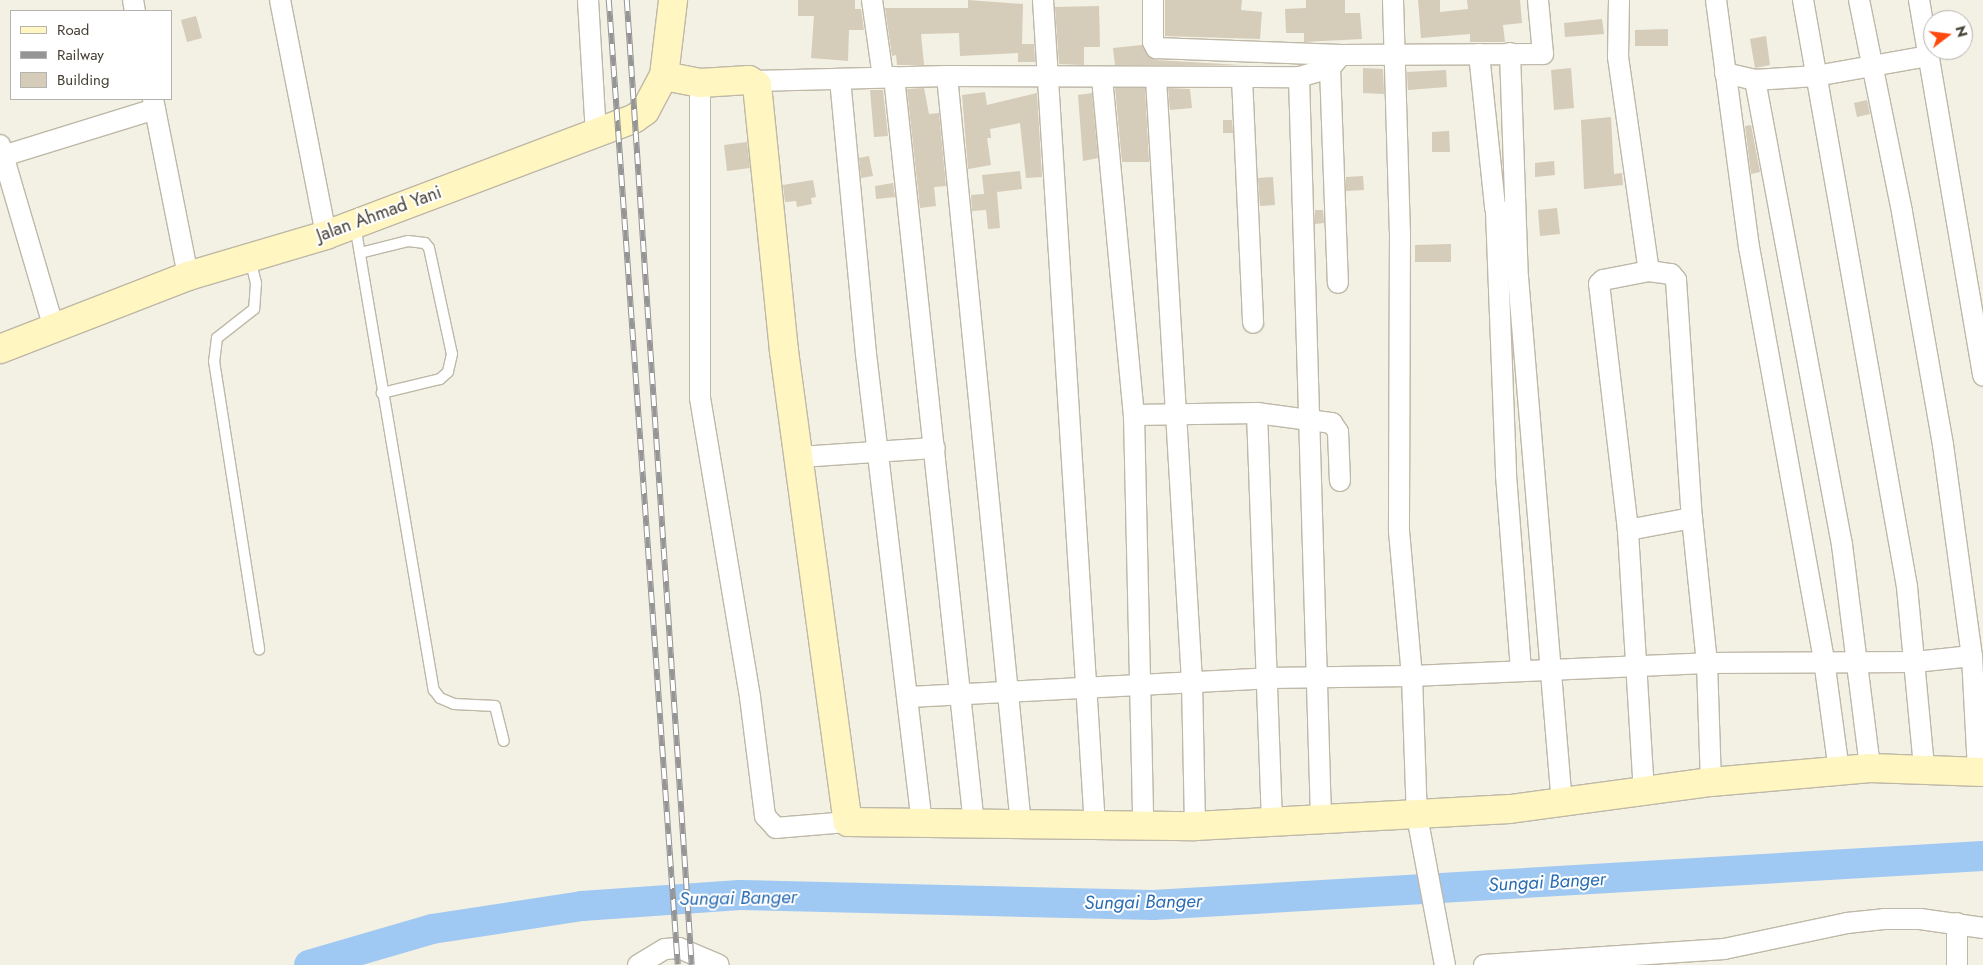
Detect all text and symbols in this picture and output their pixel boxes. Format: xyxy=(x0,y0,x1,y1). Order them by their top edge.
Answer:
legend xyxy=(10,10,172,100)
north arrow xyxy=(1923,10,1973,60)
text: Road xyxy=(57,19,89,41)
text: N xyxy=(1950,23,1973,39)
text: Railway xyxy=(57,44,104,66)
text: Building xyxy=(57,69,109,91)
street label: Jalan Ahmad Yani xyxy=(314,181,444,247)
water label: Sungai Banger xyxy=(1488,868,1606,896)
water label: Sungai Banger xyxy=(679,886,797,910)
water label: Sungai Banger xyxy=(1084,890,1202,914)

